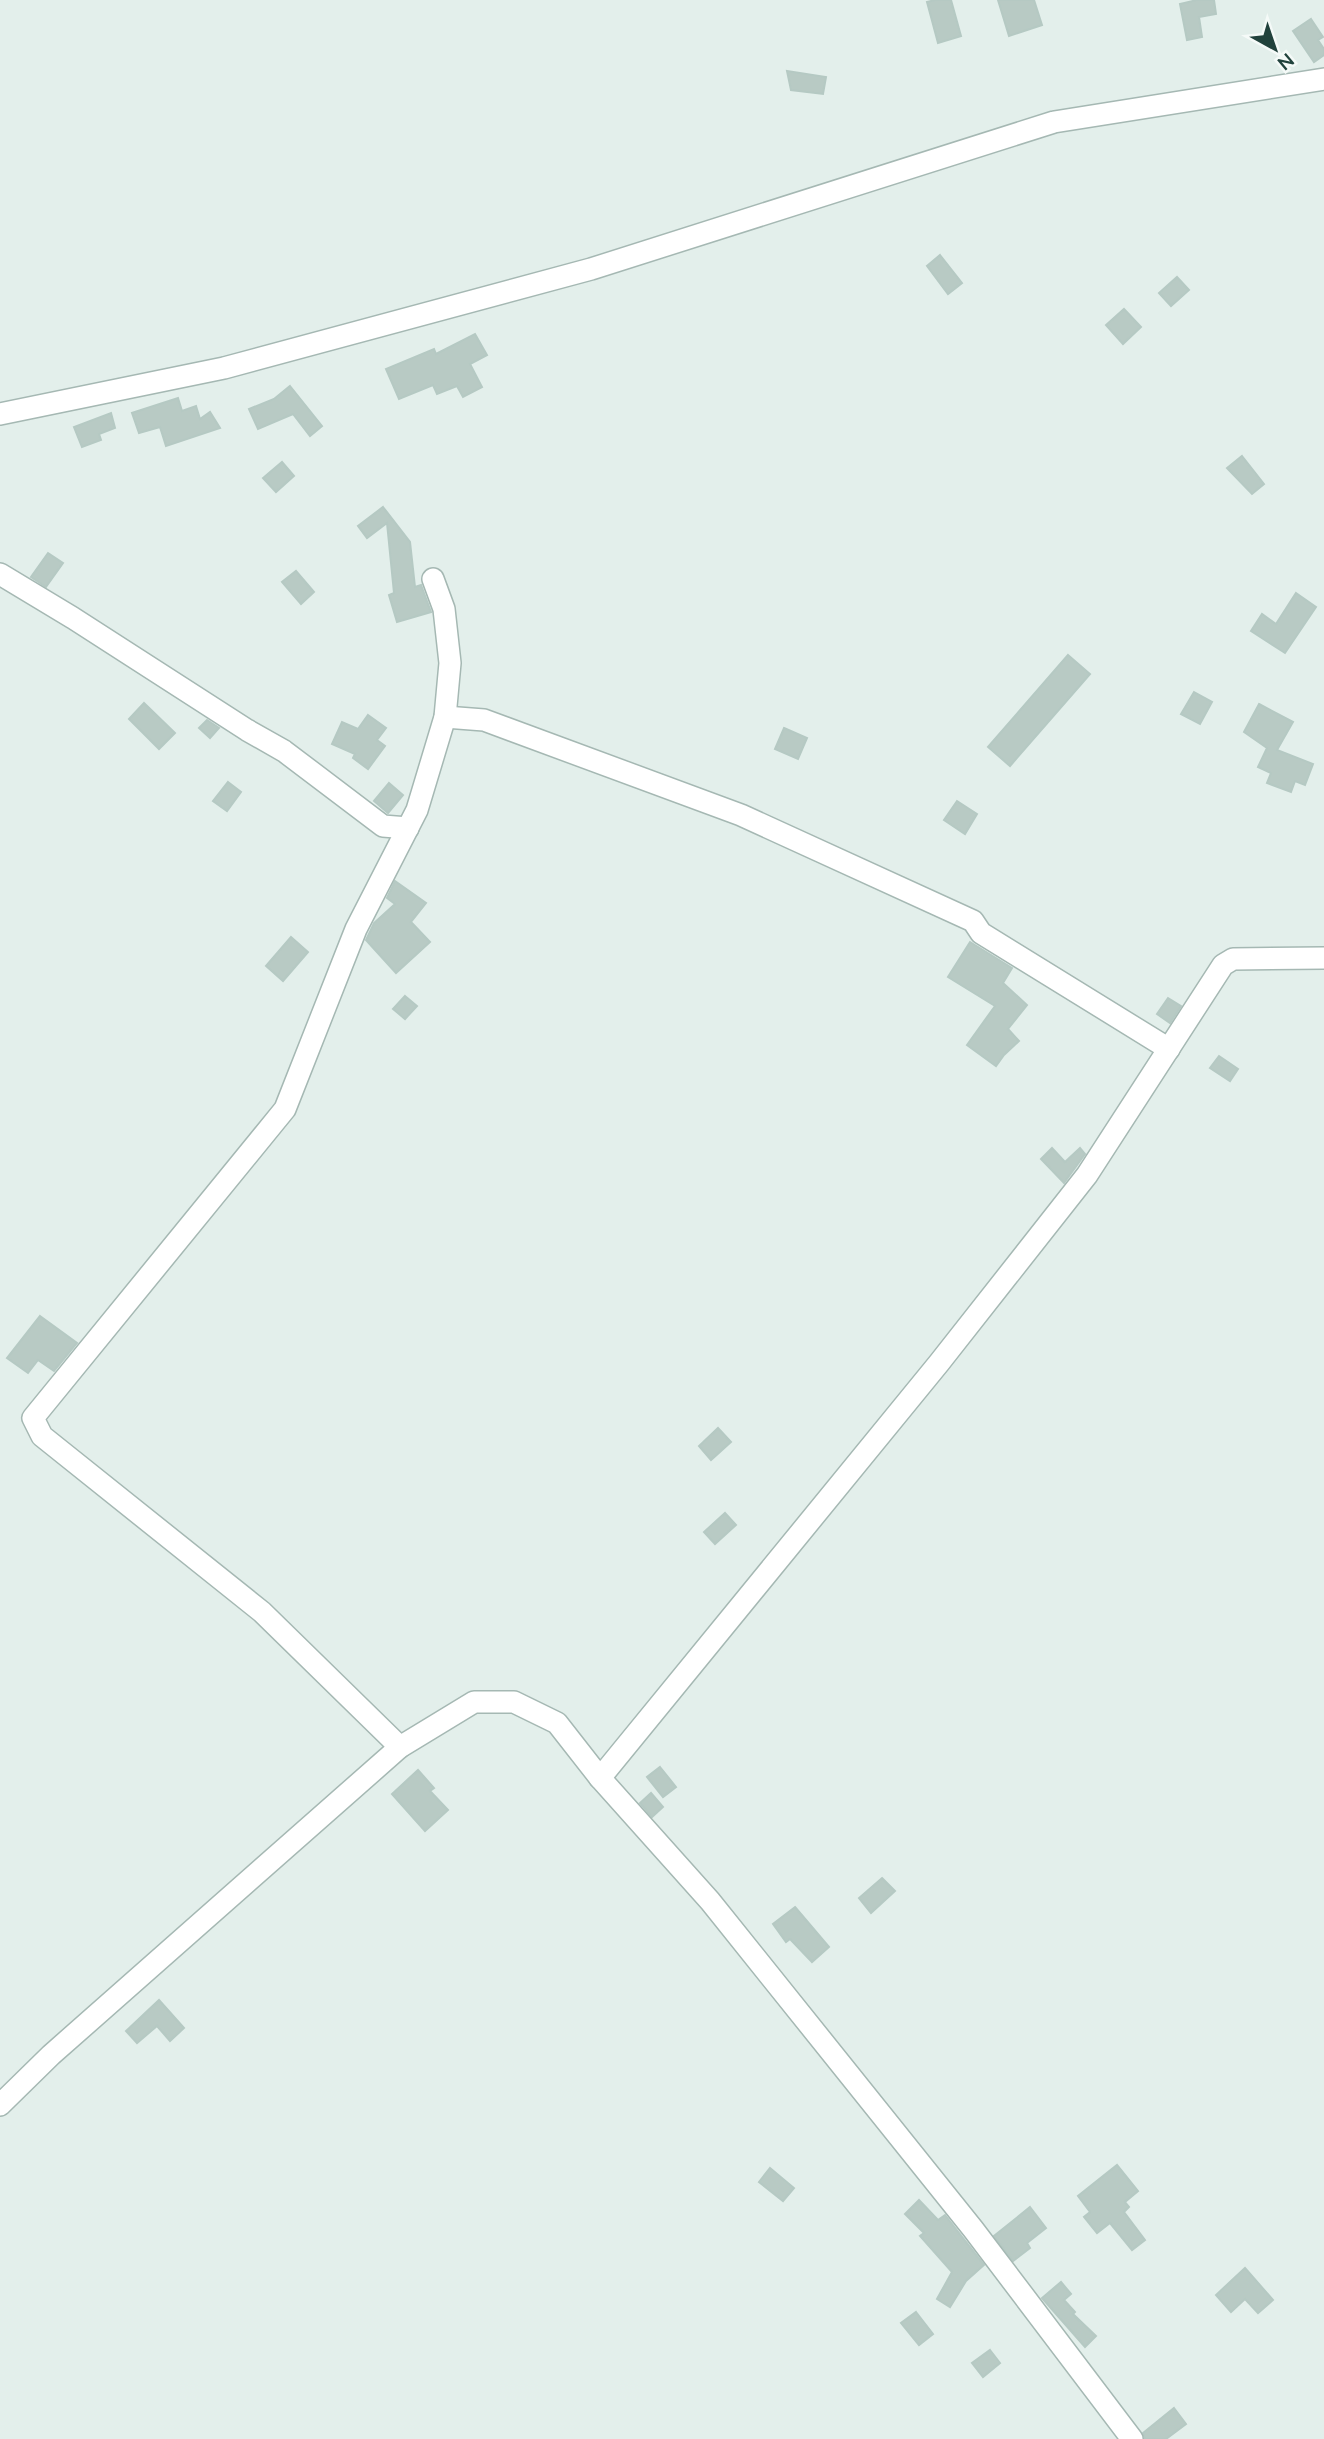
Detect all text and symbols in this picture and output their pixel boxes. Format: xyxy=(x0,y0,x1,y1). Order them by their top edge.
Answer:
north arrow xyxy=(1240,14,1310,84)
text: N xyxy=(1273,48,1299,76)

